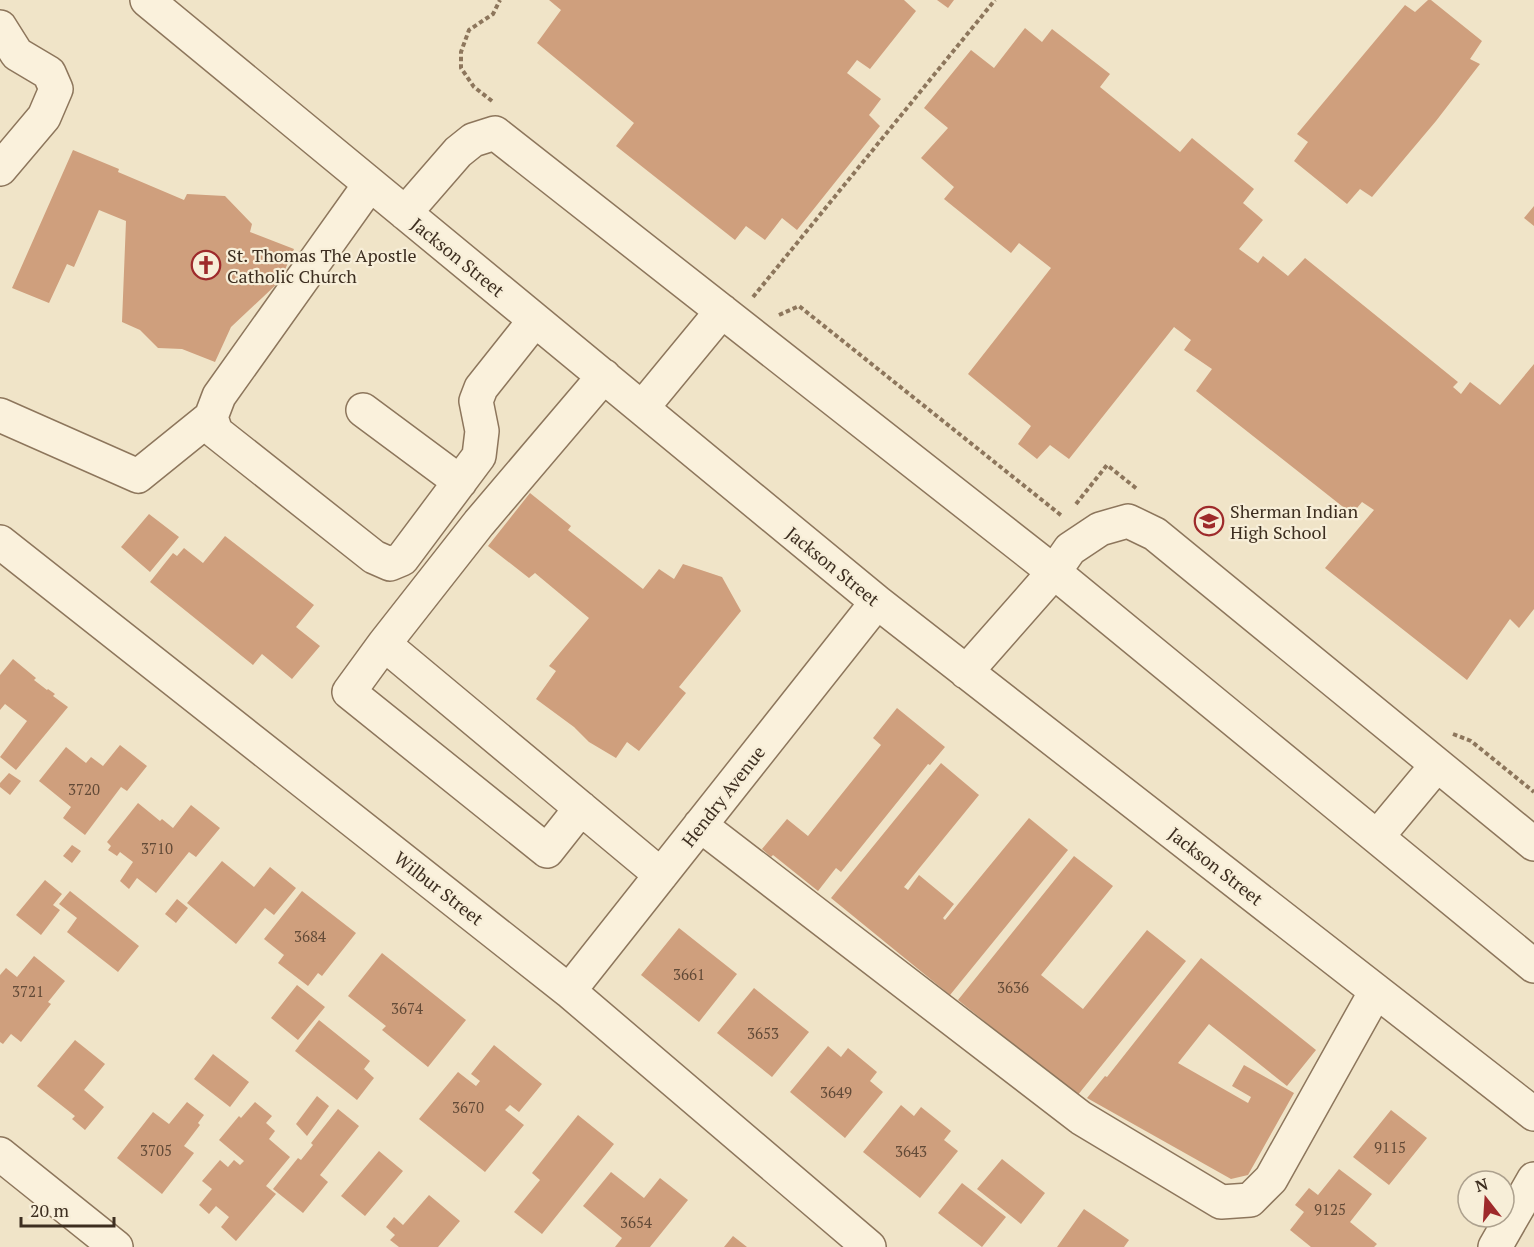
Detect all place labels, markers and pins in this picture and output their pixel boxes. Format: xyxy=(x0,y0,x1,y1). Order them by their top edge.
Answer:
place label: St. Thomas The Apostle Catholic Church xyxy=(227,243,417,288)
church icon: St. Thomas The Apostle Catholic Church xyxy=(190,249,222,281)
place label: Sherman Indian High School xyxy=(1230,499,1358,544)
school or university icon: Sherman Indian High School xyxy=(1193,505,1225,537)

